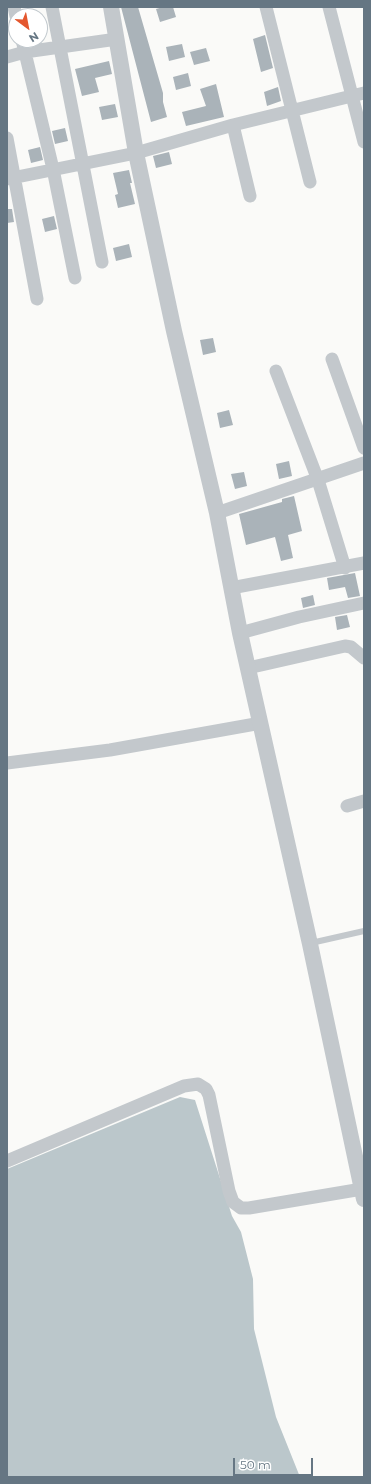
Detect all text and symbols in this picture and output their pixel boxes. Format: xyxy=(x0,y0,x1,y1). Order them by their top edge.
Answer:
north arrow xyxy=(8,8,48,48)
text: N xyxy=(26,29,41,46)
scale bar xyxy=(235,1450,315,1476)
text: 50 m xyxy=(240,1457,271,1472)

